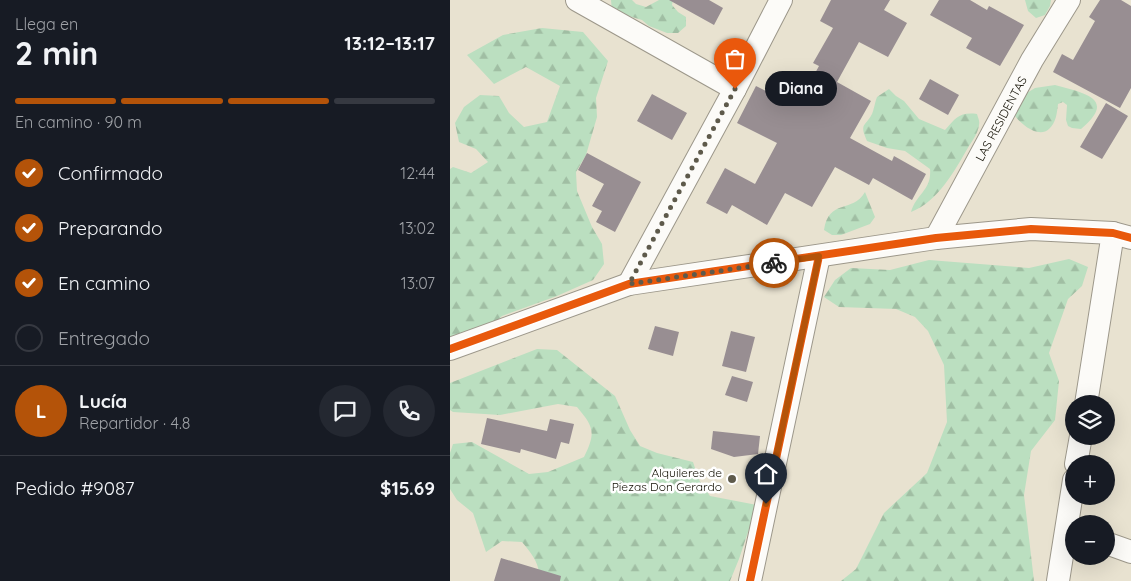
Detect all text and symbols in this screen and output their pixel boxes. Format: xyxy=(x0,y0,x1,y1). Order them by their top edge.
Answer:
text: Llega en xyxy=(15,14,78,34)
text: 13:12–13:17 xyxy=(344,31,435,55)
text: 2 min xyxy=(15,33,98,73)
pin xyxy=(714,38,756,89)
icon: bag xyxy=(721,45,749,73)
callout: Diana xyxy=(765,72,838,106)
street label: LAS RESIDENTAS xyxy=(972,73,1030,163)
text: Diana xyxy=(779,78,823,98)
text: En camino · 90 m xyxy=(15,112,142,132)
icon: check xyxy=(15,159,43,187)
text: Confirmado xyxy=(58,161,163,185)
text: 12:44 xyxy=(400,163,435,183)
icon: check xyxy=(15,214,43,242)
text: Preparando xyxy=(58,216,163,240)
text: 13:02 xyxy=(399,218,435,238)
courier xyxy=(749,238,799,288)
icon: bike xyxy=(760,249,788,277)
icon: check xyxy=(15,269,43,297)
text: En camino xyxy=(58,271,150,295)
text: 13:07 xyxy=(401,273,435,293)
text: Entregado xyxy=(58,326,150,350)
button: chat xyxy=(319,385,371,437)
button: phone xyxy=(383,385,435,437)
text: Lucía xyxy=(79,389,127,413)
map controls xyxy=(1065,395,1115,565)
button: layers xyxy=(1065,395,1115,445)
text: L xyxy=(36,399,46,423)
text: Repartidor · 4.8 xyxy=(79,413,190,433)
pin xyxy=(745,453,787,504)
button: + xyxy=(1065,455,1115,505)
icon: home xyxy=(752,460,780,488)
place label: Alquileres de Piezas Don Gerardo xyxy=(612,465,722,494)
marker: Alquileres de Piezas Don Gerardo xyxy=(726,473,738,485)
text: Pedido #9087 xyxy=(15,476,134,500)
text: $15.69 xyxy=(380,476,435,500)
button: − xyxy=(1065,515,1115,565)

